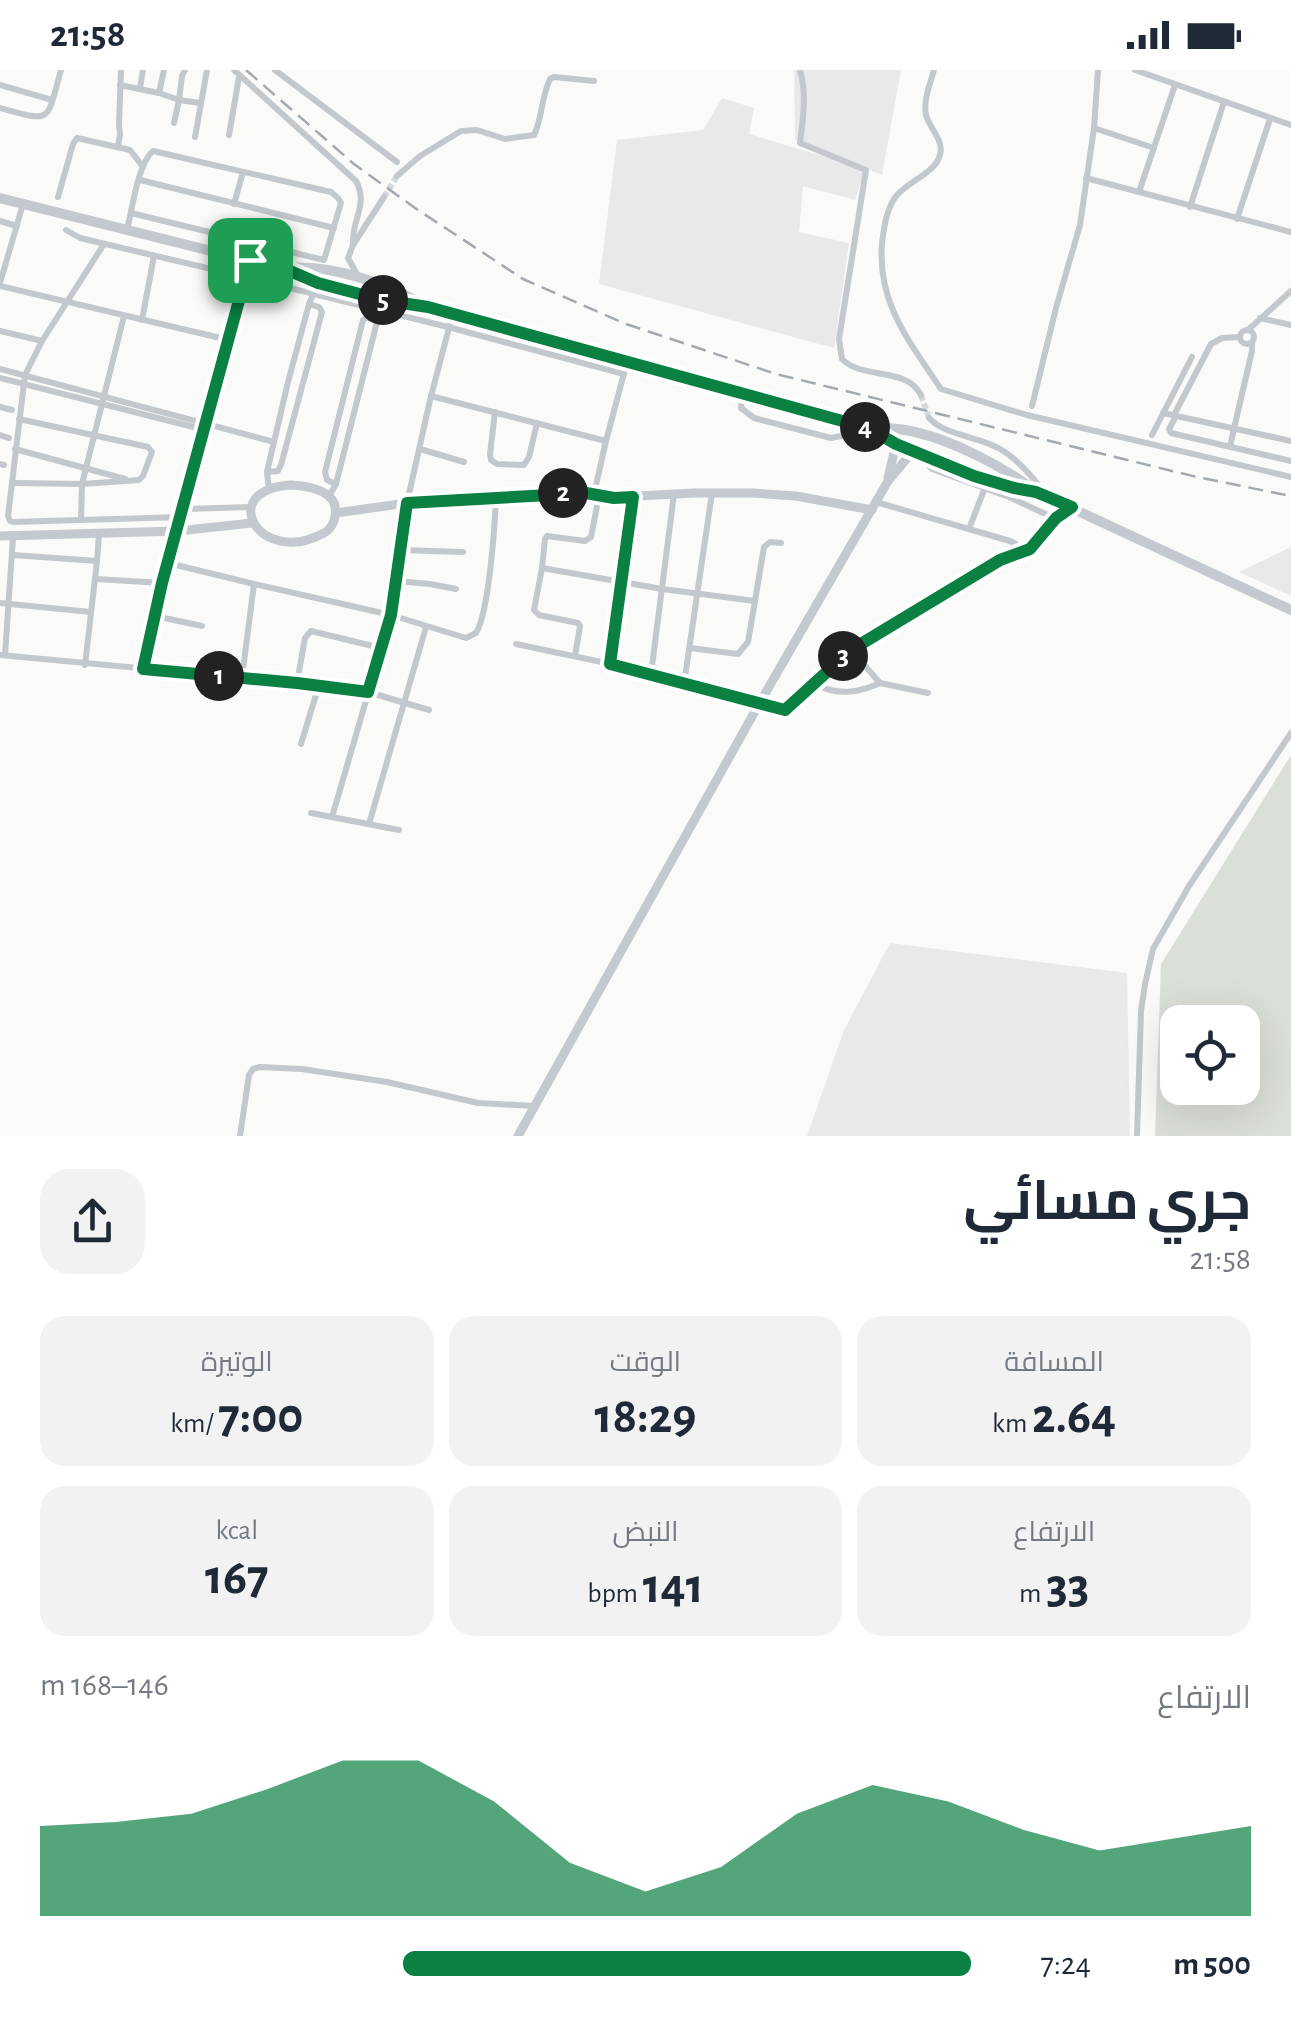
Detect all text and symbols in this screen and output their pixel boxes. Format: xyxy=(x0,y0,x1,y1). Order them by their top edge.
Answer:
text: 21:58 xyxy=(50,16,125,54)
pin xyxy=(208,218,293,303)
icon: arrive xyxy=(223,233,278,288)
pin: 5 xyxy=(358,275,408,325)
text: 5 xyxy=(377,286,389,314)
pin: 4 xyxy=(840,402,890,452)
text: 4 xyxy=(858,413,872,441)
pin: 2 xyxy=(538,468,588,518)
text: 2 xyxy=(556,479,570,507)
pin: 3 xyxy=(818,631,868,681)
text: 3 xyxy=(837,642,849,670)
pin: 1 xyxy=(194,651,244,701)
text: 1 xyxy=(214,662,224,690)
map controls xyxy=(1160,1005,1260,1105)
button: locate xyxy=(1160,1005,1260,1105)
button: share xyxy=(40,1169,145,1274)
text: جري مسائي xyxy=(963,1175,1251,1230)
text: 21:58 xyxy=(1190,1243,1251,1275)
text: الوتيرة xyxy=(201,1349,273,1377)
text: الوقت xyxy=(610,1349,681,1377)
text: المسافة xyxy=(1004,1349,1104,1377)
text: 7:00 xyxy=(218,1392,303,1442)
text: 18:29 xyxy=(595,1392,696,1442)
text: 2.64 xyxy=(1032,1392,1116,1442)
text: /km xyxy=(170,1410,218,1438)
text: km xyxy=(992,1410,1032,1438)
text: kcal xyxy=(216,1517,258,1545)
text: النبض xyxy=(613,1519,678,1547)
text: الارتفاع xyxy=(1013,1519,1095,1547)
text: 167 xyxy=(205,1553,269,1603)
text: 141 xyxy=(643,1562,704,1612)
text: 33 xyxy=(1046,1562,1089,1612)
text: bpm xyxy=(587,1580,643,1608)
text: m xyxy=(1019,1580,1046,1608)
text: 146–168 m xyxy=(40,1669,169,1701)
text: الارتفاع xyxy=(1157,1682,1251,1714)
text: 7:24 xyxy=(1040,1948,1091,1980)
text: 500 m xyxy=(1173,1948,1251,1980)

